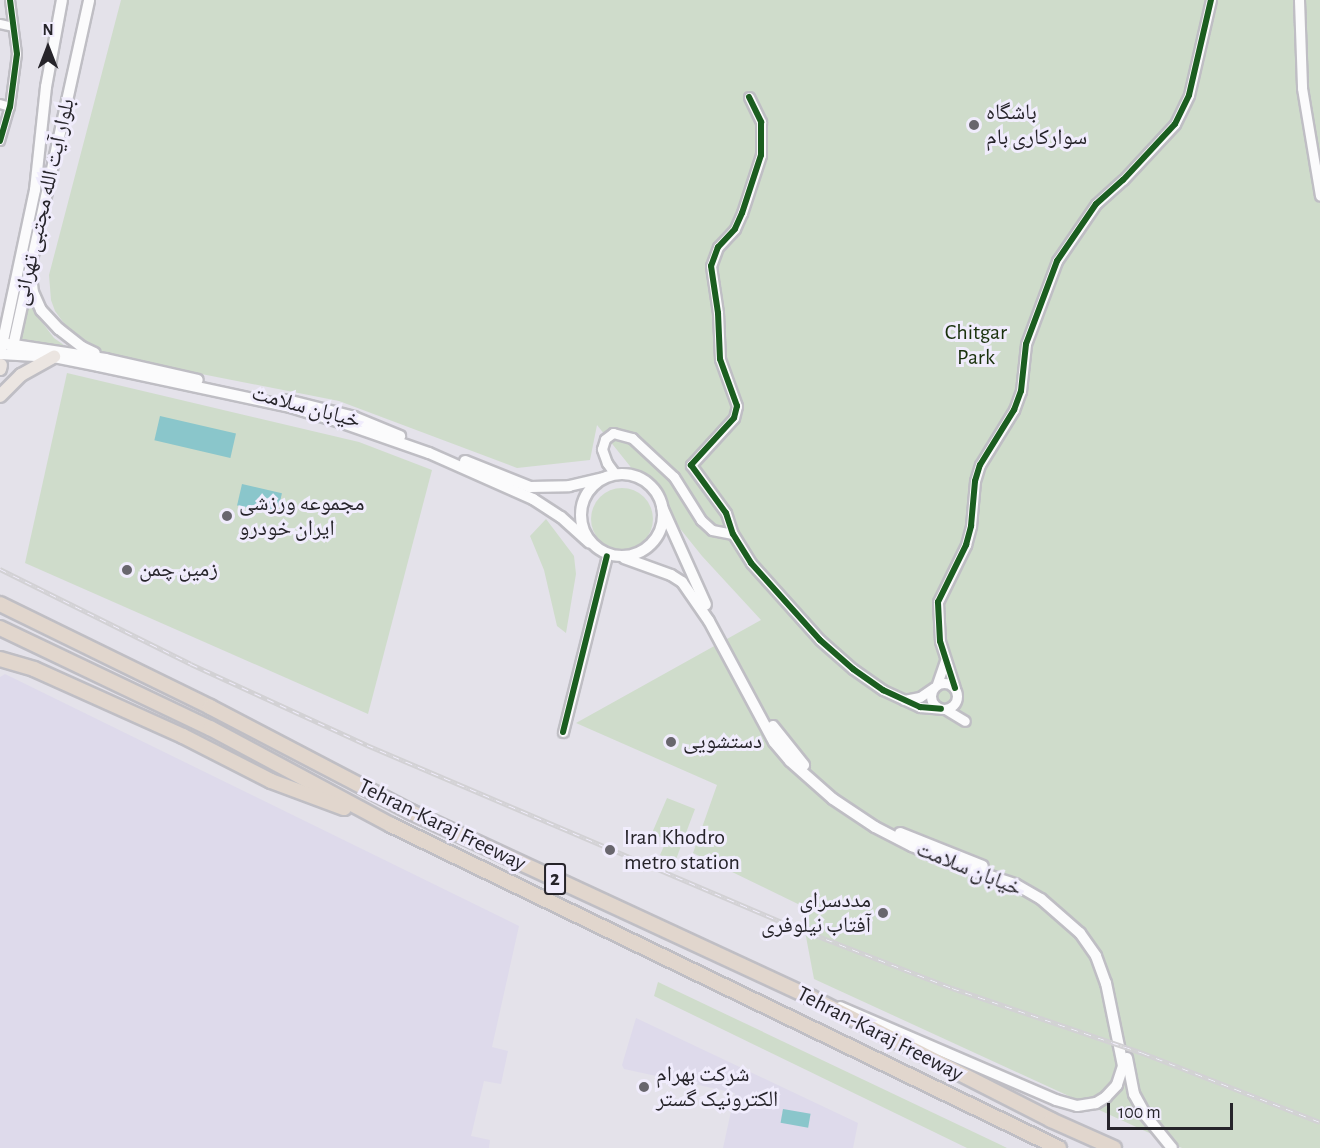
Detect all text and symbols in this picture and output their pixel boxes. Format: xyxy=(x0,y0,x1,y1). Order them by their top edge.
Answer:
north arrow xyxy=(18,18,78,78)
text: N xyxy=(42,22,54,38)
street label: بلوار آیت الله مجتبی تهرانی xyxy=(7,96,81,308)
place label: باشگاه سوارکاری بام xyxy=(986,99,1087,150)
marker: باشگاه سوارکاری بام xyxy=(967,118,981,132)
park label: Chitgar Park xyxy=(945,319,1007,370)
street label: خیابان سلامت xyxy=(249,380,363,434)
place label: مجموعه ورزشی ایران خودرو xyxy=(239,490,365,542)
marker: مجموعه ورزشی ایران خودرو xyxy=(220,509,234,523)
place label: زمین چمن xyxy=(139,557,218,583)
marker: زمین چمن xyxy=(120,563,134,577)
place label: دستشویی xyxy=(683,729,762,755)
marker: دستشویی xyxy=(664,735,678,749)
street label: Tehran-Karaj Freeway xyxy=(354,773,530,877)
place label: Iran Khodro metro station xyxy=(624,824,740,876)
street label: خیابان سلامت xyxy=(912,836,1026,902)
marker: Iran Khodro metro station xyxy=(601,841,619,859)
road number: 2 xyxy=(543,861,567,897)
place label: مددسرای آفتاب نیلوفری xyxy=(761,887,871,938)
marker: مددسرای آفتاب نیلوفری xyxy=(876,906,890,920)
street label: Tehran-Karaj Freeway xyxy=(792,981,968,1087)
place label: شرکت بهرام الکترونیک گستر xyxy=(656,1061,778,1112)
marker: شرکت بهرام الکترونیک گستر xyxy=(637,1080,651,1094)
scale bar xyxy=(1110,1091,1236,1129)
text: 100 m xyxy=(1118,1104,1161,1122)

